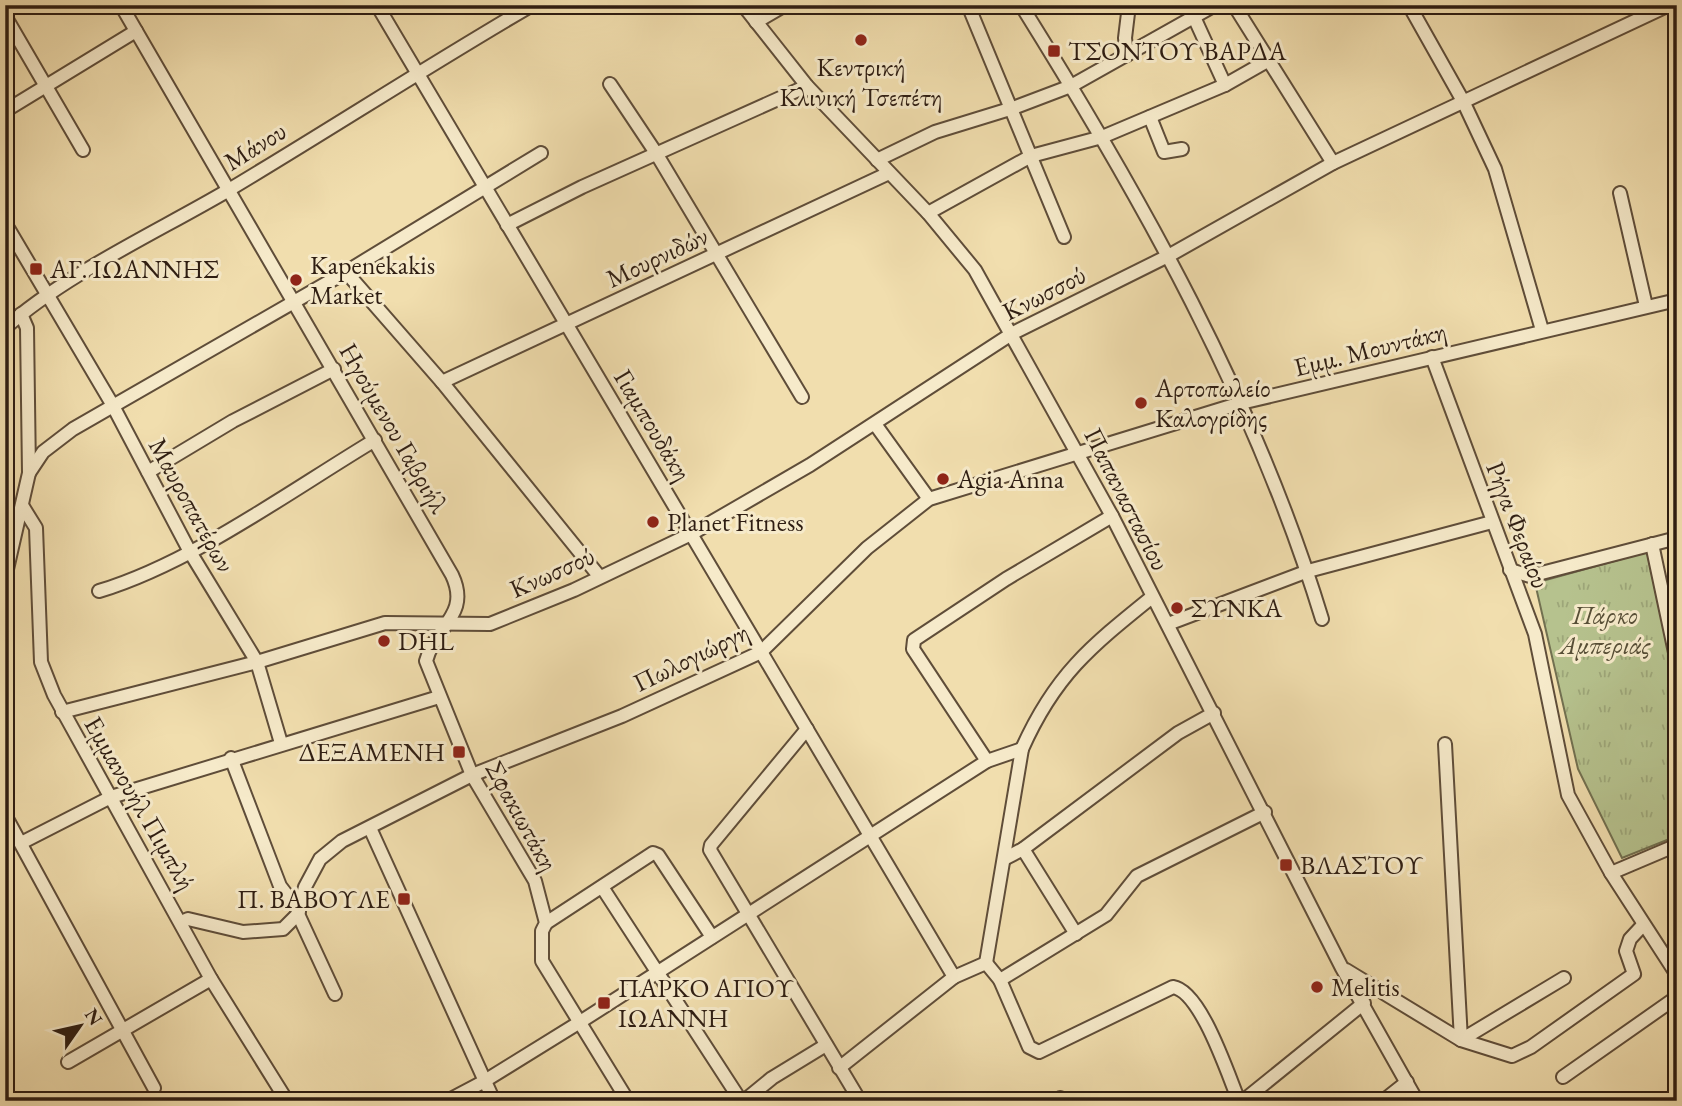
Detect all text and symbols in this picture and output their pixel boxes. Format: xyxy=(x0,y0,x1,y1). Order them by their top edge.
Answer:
marker: Κεντρική Κλινική Τσεπέτη xyxy=(853,32,869,48)
place label: ΤΣΟΝΤΟΥ ΒΑΡΔΑ xyxy=(1068,34,1287,68)
marker: ΤΣΟΝΤΟΥ ΒΑΡΔΑ xyxy=(1046,43,1062,59)
place label: Κεντρική Κλινική Τσεπέτη xyxy=(779,50,943,114)
street label: Μάνου xyxy=(217,114,293,178)
street label: Μουρνιδών xyxy=(600,219,714,295)
place label: Kapenekakis Market xyxy=(310,248,435,312)
place label: ΑΓ. ΙΩΑΝΝΗΣ xyxy=(49,252,219,286)
street label: Κνωσσού xyxy=(996,258,1092,328)
marker: ΑΓ. ΙΩΑΝΝΗΣ xyxy=(28,261,44,277)
marker: Kapenekakis Market xyxy=(288,272,304,288)
street label: Εμμ. Μουντάκη xyxy=(1290,314,1450,384)
street label: Ηγούμενου Γαβριήλ xyxy=(331,337,457,520)
street label: Γιαμπουδάκη xyxy=(606,363,700,487)
place label: Αρτοπωλείο Καλογρίδης xyxy=(1154,371,1271,435)
marker: Αρτοπωλείο Καλογρίδης xyxy=(1133,395,1149,411)
street label: Παπαναστασίου xyxy=(1076,422,1178,576)
street label: Μαυροπατέρων xyxy=(141,432,243,578)
street label: Ρήγα Φεραίου xyxy=(1478,457,1558,593)
place label: Agia Anna xyxy=(956,462,1065,496)
marker: Agia Anna xyxy=(935,471,951,487)
place label: Planet Fitness xyxy=(667,505,804,539)
marker: Planet Fitness xyxy=(645,514,661,530)
street label: Κνωσσού xyxy=(504,538,600,606)
place label: ΣΥΝΚΑ xyxy=(1191,591,1283,625)
park label: Πάρκο Αμπεριάς xyxy=(1557,598,1652,662)
marker: ΣΥΝΚΑ xyxy=(1169,600,1185,616)
street label: Πωλογιώργη xyxy=(627,614,755,700)
place label: DHL xyxy=(398,624,454,658)
marker: DHL xyxy=(376,633,392,649)
street label: Εµµανουήλ Πιµπλή xyxy=(76,710,204,896)
place label: ΔΕΞΑΜΕΝΗ xyxy=(298,735,445,769)
marker: ΔΕΞΑΜΕΝΗ xyxy=(451,744,467,760)
street label: Σφακιωτάκη xyxy=(478,755,566,877)
place label: ΒΛΑΣΤΟΥ xyxy=(1300,848,1423,882)
marker: ΒΛΑΣΤΟΥ xyxy=(1278,857,1294,873)
place label: Π. ΒΑΒΟΥΛΕ xyxy=(237,882,390,916)
marker: Π. ΒΑΒΟΥΛΕ xyxy=(396,891,412,907)
place label: Melitis xyxy=(1331,970,1400,1004)
place label: ΠΑΡΚΟ ΑΓΙΟΥ ΙΩΑΝΝΗ xyxy=(618,971,794,1035)
marker: Melitis xyxy=(1309,979,1325,995)
north arrow xyxy=(46,990,116,1060)
marker: ΠΑΡΚΟ ΑΓΙΟΥ ΙΩΑΝΝΗ xyxy=(596,995,612,1011)
text: N xyxy=(79,1003,109,1031)

